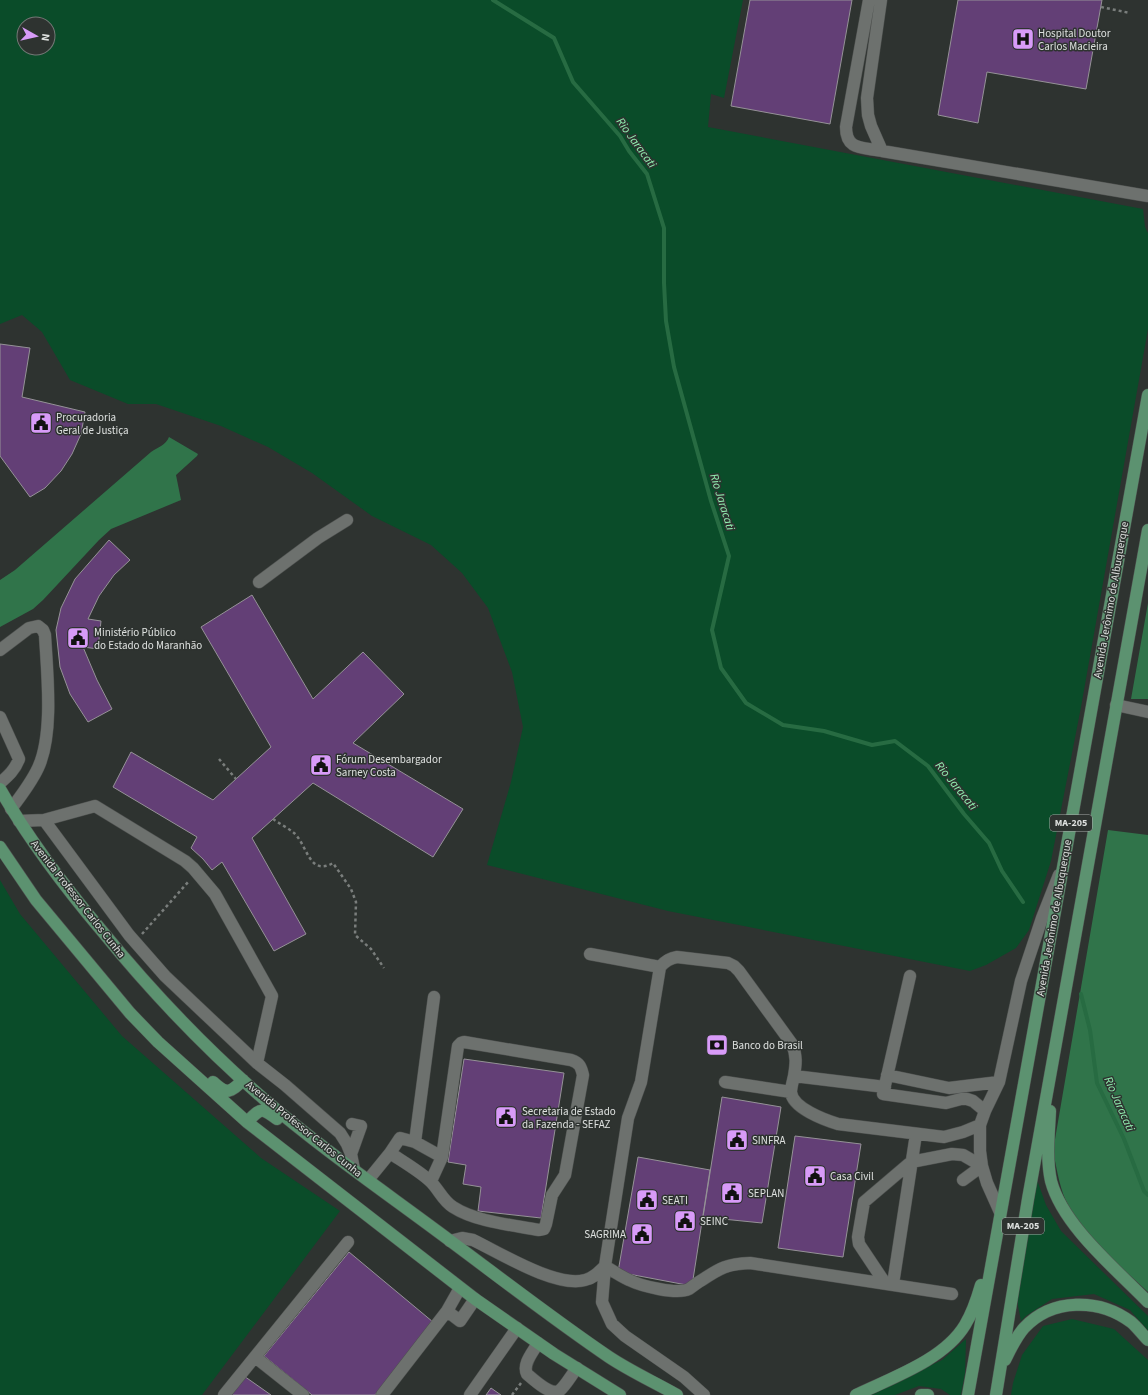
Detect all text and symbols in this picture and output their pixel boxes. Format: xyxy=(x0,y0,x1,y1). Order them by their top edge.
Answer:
north arrow xyxy=(16,16,56,56)
hospital icon: Hospital Doutor Carlos Macieira xyxy=(1010,26,1036,52)
place label: Hospital Doutor Carlos Macieira xyxy=(1038,26,1111,54)
text: N xyxy=(37,33,53,42)
water label: Rio Jaracati xyxy=(612,114,660,172)
public building icon: Procuradoria Geral de Justiça xyxy=(28,410,54,436)
place label: Procuradoria Geral de Justiça xyxy=(56,410,129,438)
water label: Rio Jaracati xyxy=(705,471,739,533)
street label: Avenida Jerônimo de Albuquerque xyxy=(1090,520,1132,680)
public building icon: Ministério Público do Estado do Maranhão xyxy=(65,625,91,651)
place label: Ministério Público do Estado do Maranhão xyxy=(94,625,202,653)
public building icon: Fórum Desembargador Sarney Costa xyxy=(308,752,334,778)
place label: Fórum Desembargador Sarney Costa xyxy=(336,752,442,780)
water label: Rio Jaracati xyxy=(931,758,981,814)
road number: MA-205 xyxy=(1050,815,1092,831)
street label: Avenida Professor Carlos Cunha xyxy=(27,837,129,961)
street label: Avenida Jerônimo de Albuquerque xyxy=(1033,838,1075,998)
bank icon: Banco do Brasil xyxy=(704,1032,730,1058)
place label: Banco do Brasil xyxy=(732,1038,803,1053)
water label: Rio Jaracati xyxy=(1099,1074,1139,1134)
street label: Avenida Professor Carlos Cunha xyxy=(243,1077,365,1181)
public building icon: Secretaria de Estado da Fazenda - SEFAZ xyxy=(493,1104,519,1130)
place label: Secretaria de Estado da Fazenda - SEFAZ xyxy=(522,1104,616,1132)
public building icon: SINFRA xyxy=(724,1127,750,1153)
place label: SINFRA xyxy=(752,1133,786,1148)
public building icon: Casa Civil xyxy=(802,1163,828,1189)
place label: Casa Civil xyxy=(830,1169,874,1184)
public building icon: SEPLAN xyxy=(719,1180,745,1206)
place label: SEPLAN xyxy=(748,1186,784,1201)
public building icon: SEATI xyxy=(634,1187,660,1213)
place label: SEATI xyxy=(662,1193,688,1208)
public building icon: SEINC xyxy=(672,1208,698,1234)
place label: SEINC xyxy=(700,1214,728,1229)
road number: MA-205 xyxy=(1002,1218,1044,1234)
public building icon: SAGRIMA xyxy=(629,1221,655,1247)
place label: SAGRIMA xyxy=(584,1227,626,1242)

